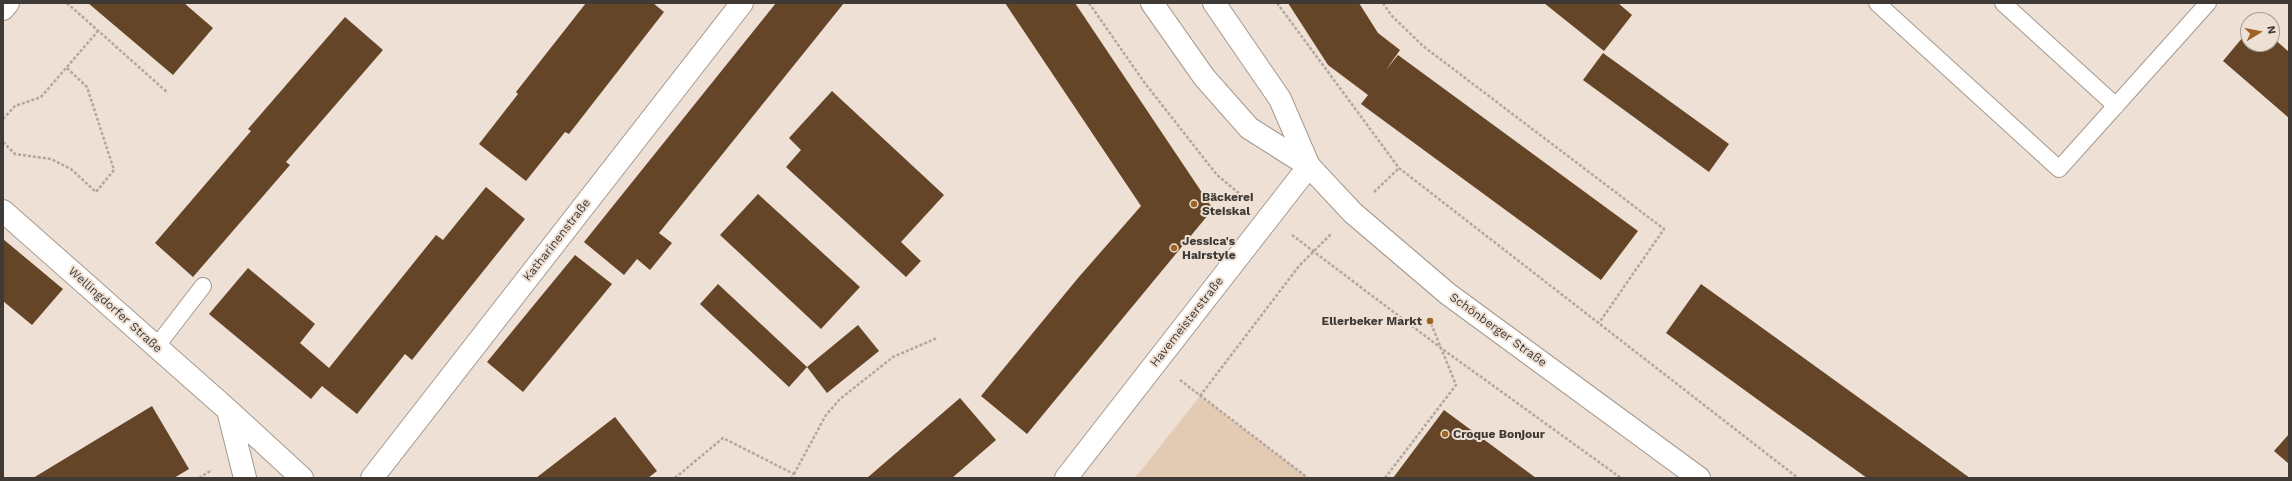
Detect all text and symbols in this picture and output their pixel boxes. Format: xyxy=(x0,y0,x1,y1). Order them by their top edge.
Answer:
north arrow xyxy=(2240,12,2280,52)
text: N xyxy=(2264,25,2278,35)
place label: Bäckerei Steiskal xyxy=(1202,190,1254,218)
street label: Katharinenstraße xyxy=(520,196,594,284)
marker: Bäckerei Steiskal xyxy=(1189,199,1199,209)
place label: Jessica's Hairstyle xyxy=(1182,234,1236,262)
marker: Jessica's Hairstyle xyxy=(1169,243,1179,253)
street label: Wellingdorfer Straße xyxy=(65,264,165,356)
street label: Havemeisterstraße xyxy=(1147,274,1227,370)
street label: Schönberger Straße xyxy=(1447,290,1549,370)
place label: Ellerbeker Markt xyxy=(1322,314,1422,328)
marker: Ellerbeker Markt xyxy=(1425,316,1435,326)
place label: Croque Bonjour xyxy=(1453,427,1545,441)
marker: Croque Bonjour xyxy=(1440,429,1450,439)

